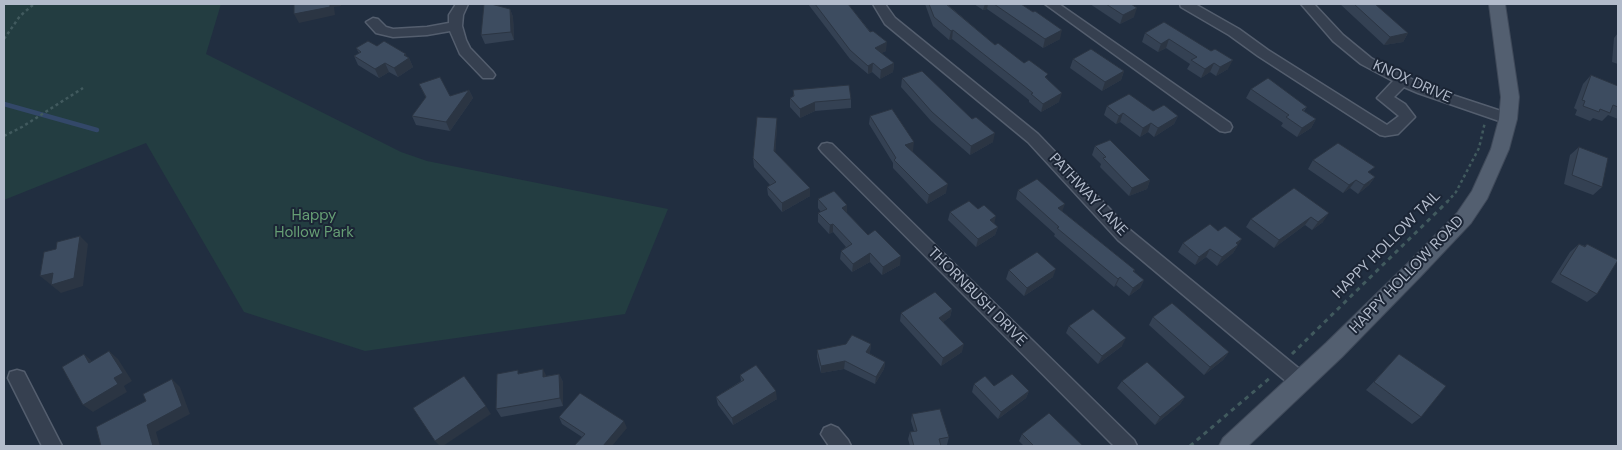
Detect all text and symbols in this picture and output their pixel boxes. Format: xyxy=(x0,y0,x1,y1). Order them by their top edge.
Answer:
street label: KNOX DRIVE xyxy=(1370,57,1454,107)
street label: PATHWAY LANE xyxy=(1045,150,1131,240)
street label: HAPPY HOLLOW TAIL xyxy=(1329,187,1445,303)
park label: Happy Hollow Park xyxy=(274,207,354,242)
street label: HAPPY HOLLOW ROAD xyxy=(1346,212,1468,338)
street label: THORNBUSH DRIVE xyxy=(924,244,1030,350)

